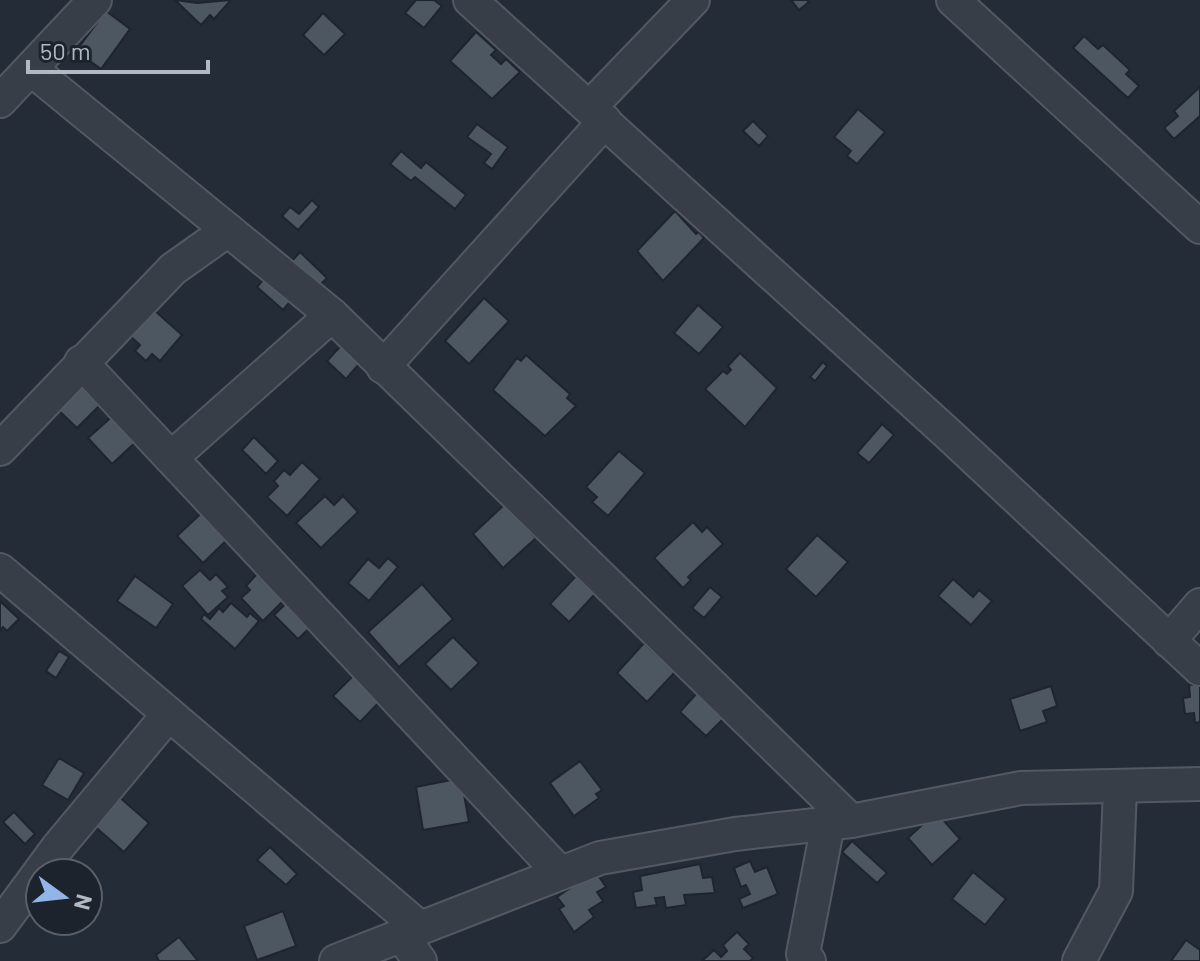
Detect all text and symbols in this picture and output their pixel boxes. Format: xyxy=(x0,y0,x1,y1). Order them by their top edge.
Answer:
scale bar xyxy=(28,24,208,74)
text: 50 m xyxy=(40,36,91,65)
north arrow xyxy=(24,857,104,937)
text: N xyxy=(70,892,99,913)

